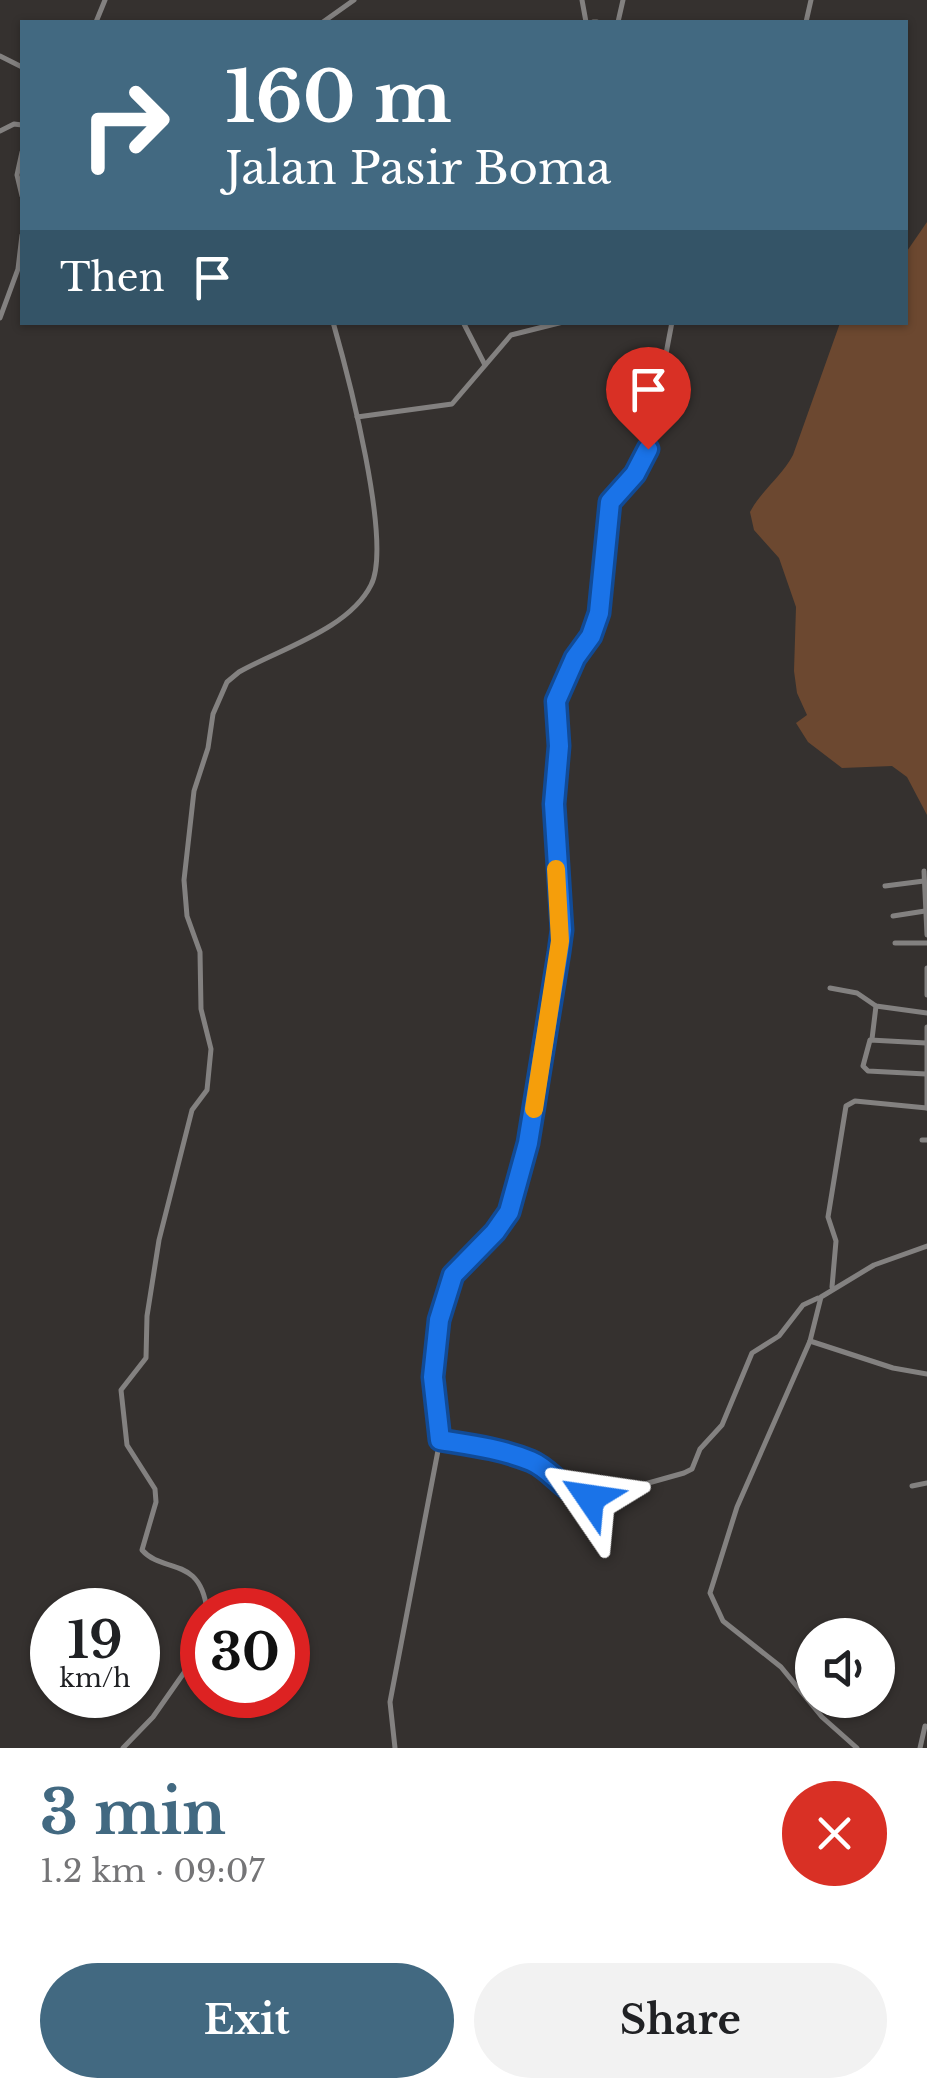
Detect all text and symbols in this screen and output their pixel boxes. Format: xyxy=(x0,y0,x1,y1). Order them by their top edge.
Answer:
text: 160 m xyxy=(225,54,452,141)
icon: right xyxy=(60,60,190,190)
text: Jalan Pasir Boma xyxy=(225,140,611,196)
icon: arrive xyxy=(185,250,240,305)
text: Then xyxy=(60,254,165,301)
pin xyxy=(606,347,691,450)
icon: arrive xyxy=(621,362,676,417)
position arrow xyxy=(538,1446,642,1550)
speed limit sign: 30 xyxy=(180,1588,310,1718)
text: 19 xyxy=(67,1609,123,1672)
map controls xyxy=(795,1618,895,1718)
button: sound xyxy=(795,1618,895,1718)
text: km/h xyxy=(60,1663,130,1694)
text: 3 min xyxy=(40,1776,226,1850)
button: close xyxy=(782,1781,887,1886)
text: 1.2 km · 09:07 xyxy=(40,1851,265,1891)
button: Exit xyxy=(40,1963,454,2078)
button: Share xyxy=(474,1963,887,2078)

